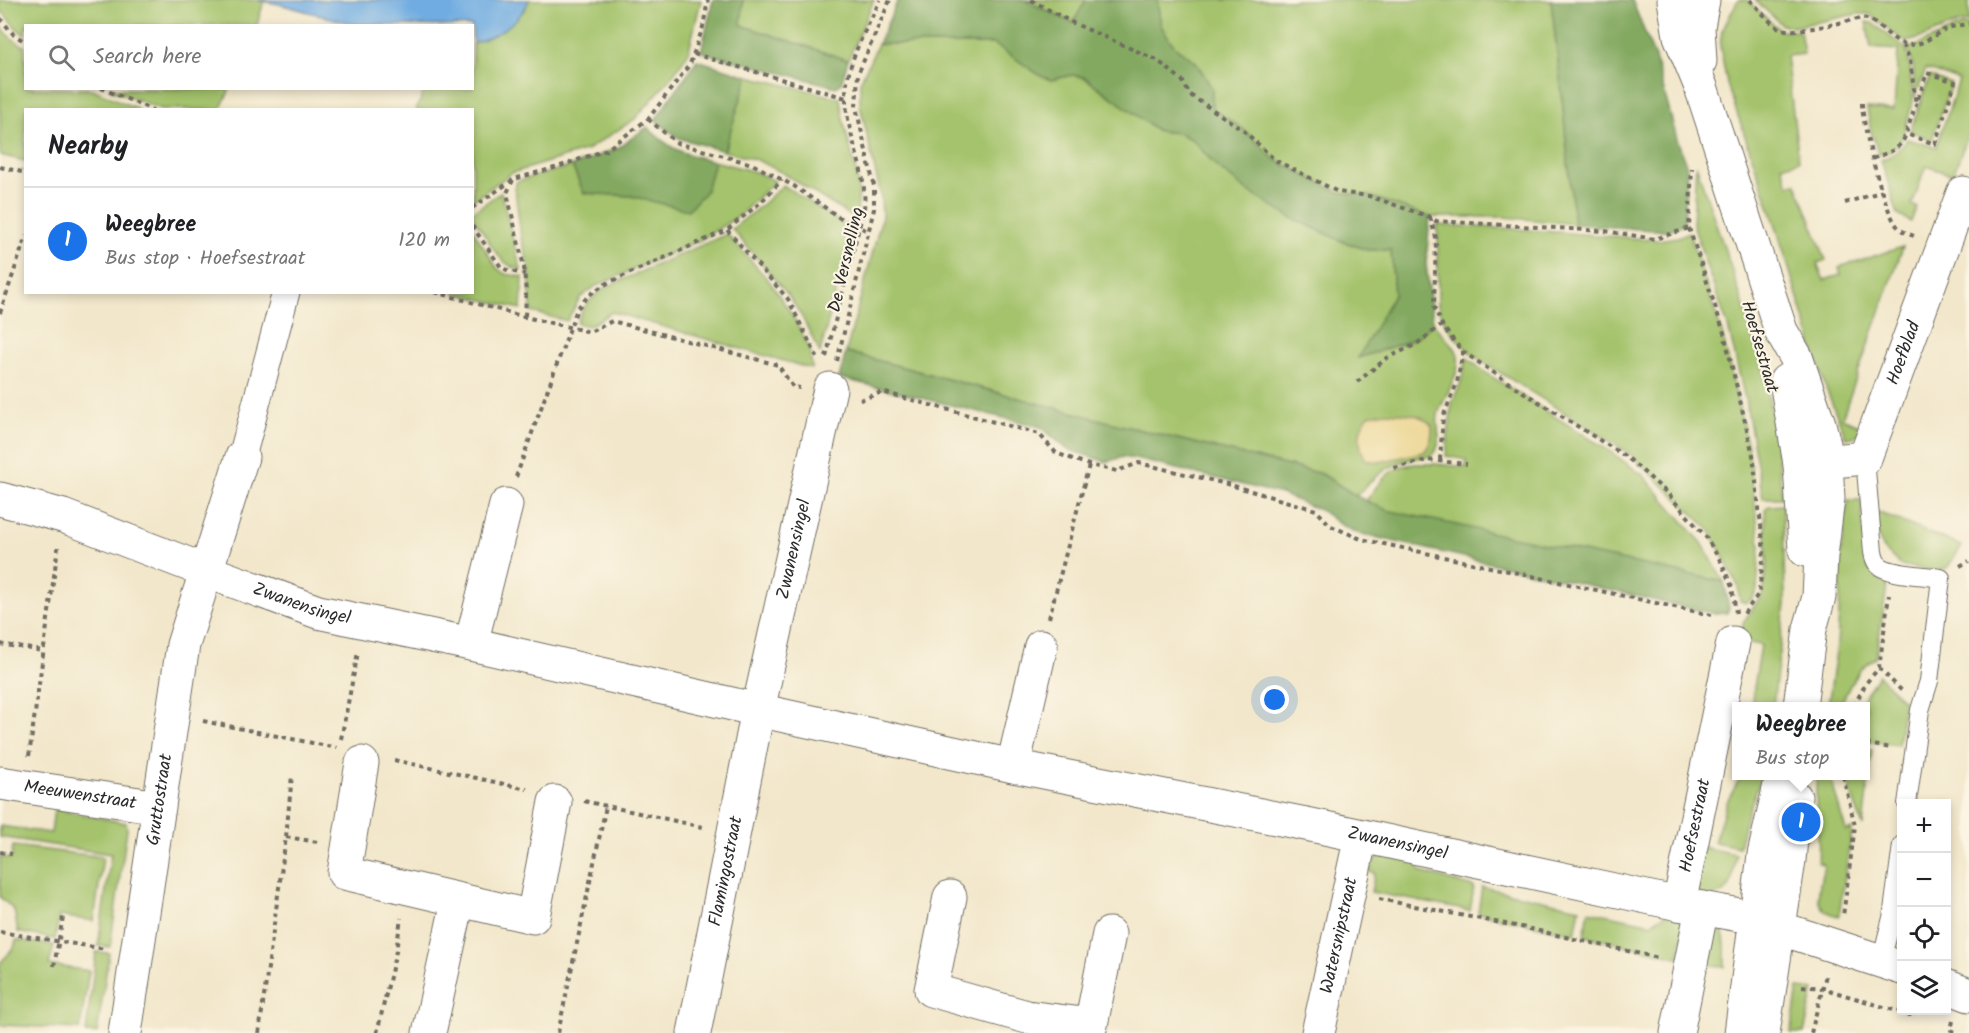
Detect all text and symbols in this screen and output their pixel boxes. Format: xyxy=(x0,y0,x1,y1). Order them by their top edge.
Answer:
search box xyxy=(24,24,474,90)
text: Search here xyxy=(93,40,201,75)
icon: search xyxy=(45,41,78,74)
text: Nearby xyxy=(48,126,128,168)
street label: De Versnelling xyxy=(821,205,873,315)
text: Weegbree xyxy=(105,208,196,243)
text: 1 xyxy=(64,225,71,257)
text: 120 m xyxy=(398,225,450,257)
text: Bus stop · Hoefsestraat xyxy=(105,243,305,275)
street label: Hoefsestraat xyxy=(1732,297,1786,398)
street label: Hoefblad xyxy=(1879,316,1929,389)
street label: Zwanensingel xyxy=(769,496,819,602)
street label: Zwanensingel xyxy=(249,575,354,633)
your location xyxy=(1260,685,1289,714)
popup xyxy=(1732,702,1870,780)
text: Weegbree xyxy=(1755,708,1847,743)
text: Bus stop xyxy=(1755,743,1829,775)
street label: Gruttostraat xyxy=(139,751,181,847)
street label: Meeuwenstraat xyxy=(22,772,139,818)
street label: Hoefsestraat xyxy=(1671,775,1719,875)
map controls xyxy=(1897,799,1951,1015)
button: + xyxy=(1897,799,1951,853)
pin: 1 xyxy=(1782,800,1820,844)
street label: Flamingostraat xyxy=(701,813,751,929)
street label: Zwanensingel xyxy=(1345,819,1451,869)
button: − xyxy=(1897,853,1951,907)
street label: Watersnipstraat xyxy=(1313,873,1366,996)
button: locate xyxy=(1897,907,1951,961)
button: layers xyxy=(1897,961,1951,1015)

